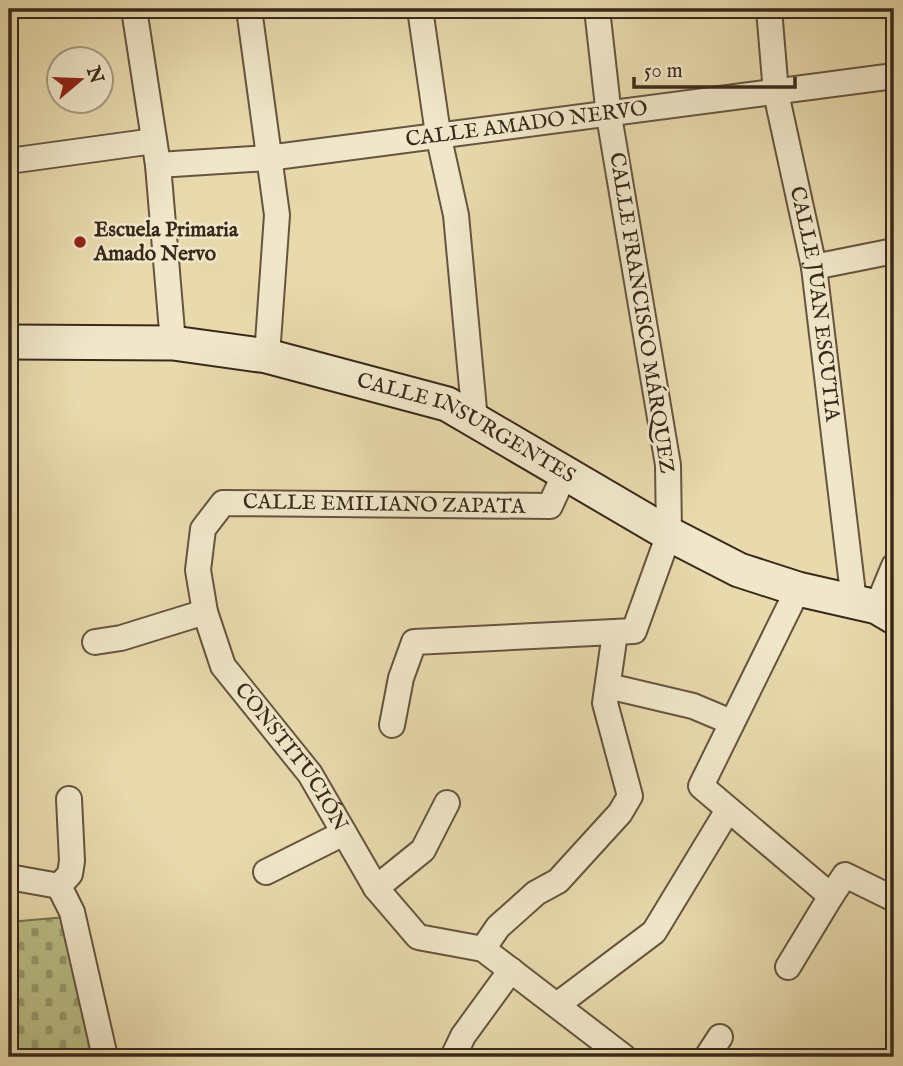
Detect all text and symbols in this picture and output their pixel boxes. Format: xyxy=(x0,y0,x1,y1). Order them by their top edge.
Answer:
north arrow xyxy=(46,46,116,116)
scale bar xyxy=(634,46,794,90)
text: 50 m xyxy=(644,58,683,85)
text: N xyxy=(80,62,108,87)
street label: CALLE AMADO NERVO xyxy=(404,95,649,153)
street label: CALLE FRANCISCO MÁRQUEZ xyxy=(602,150,681,476)
street label: CALLE JUAN ESCUTIA xyxy=(783,184,846,424)
place label: Escuela Primaria Amado Nervo xyxy=(93,217,239,268)
marker: Escuela Primaria Amado Nervo xyxy=(72,234,88,250)
street label: CALLE INSURGENTES xyxy=(354,367,580,490)
street label: CALLE EMILIANO ZAPATA xyxy=(243,489,526,521)
street label: CONSTITUCIÓN xyxy=(228,677,354,836)

